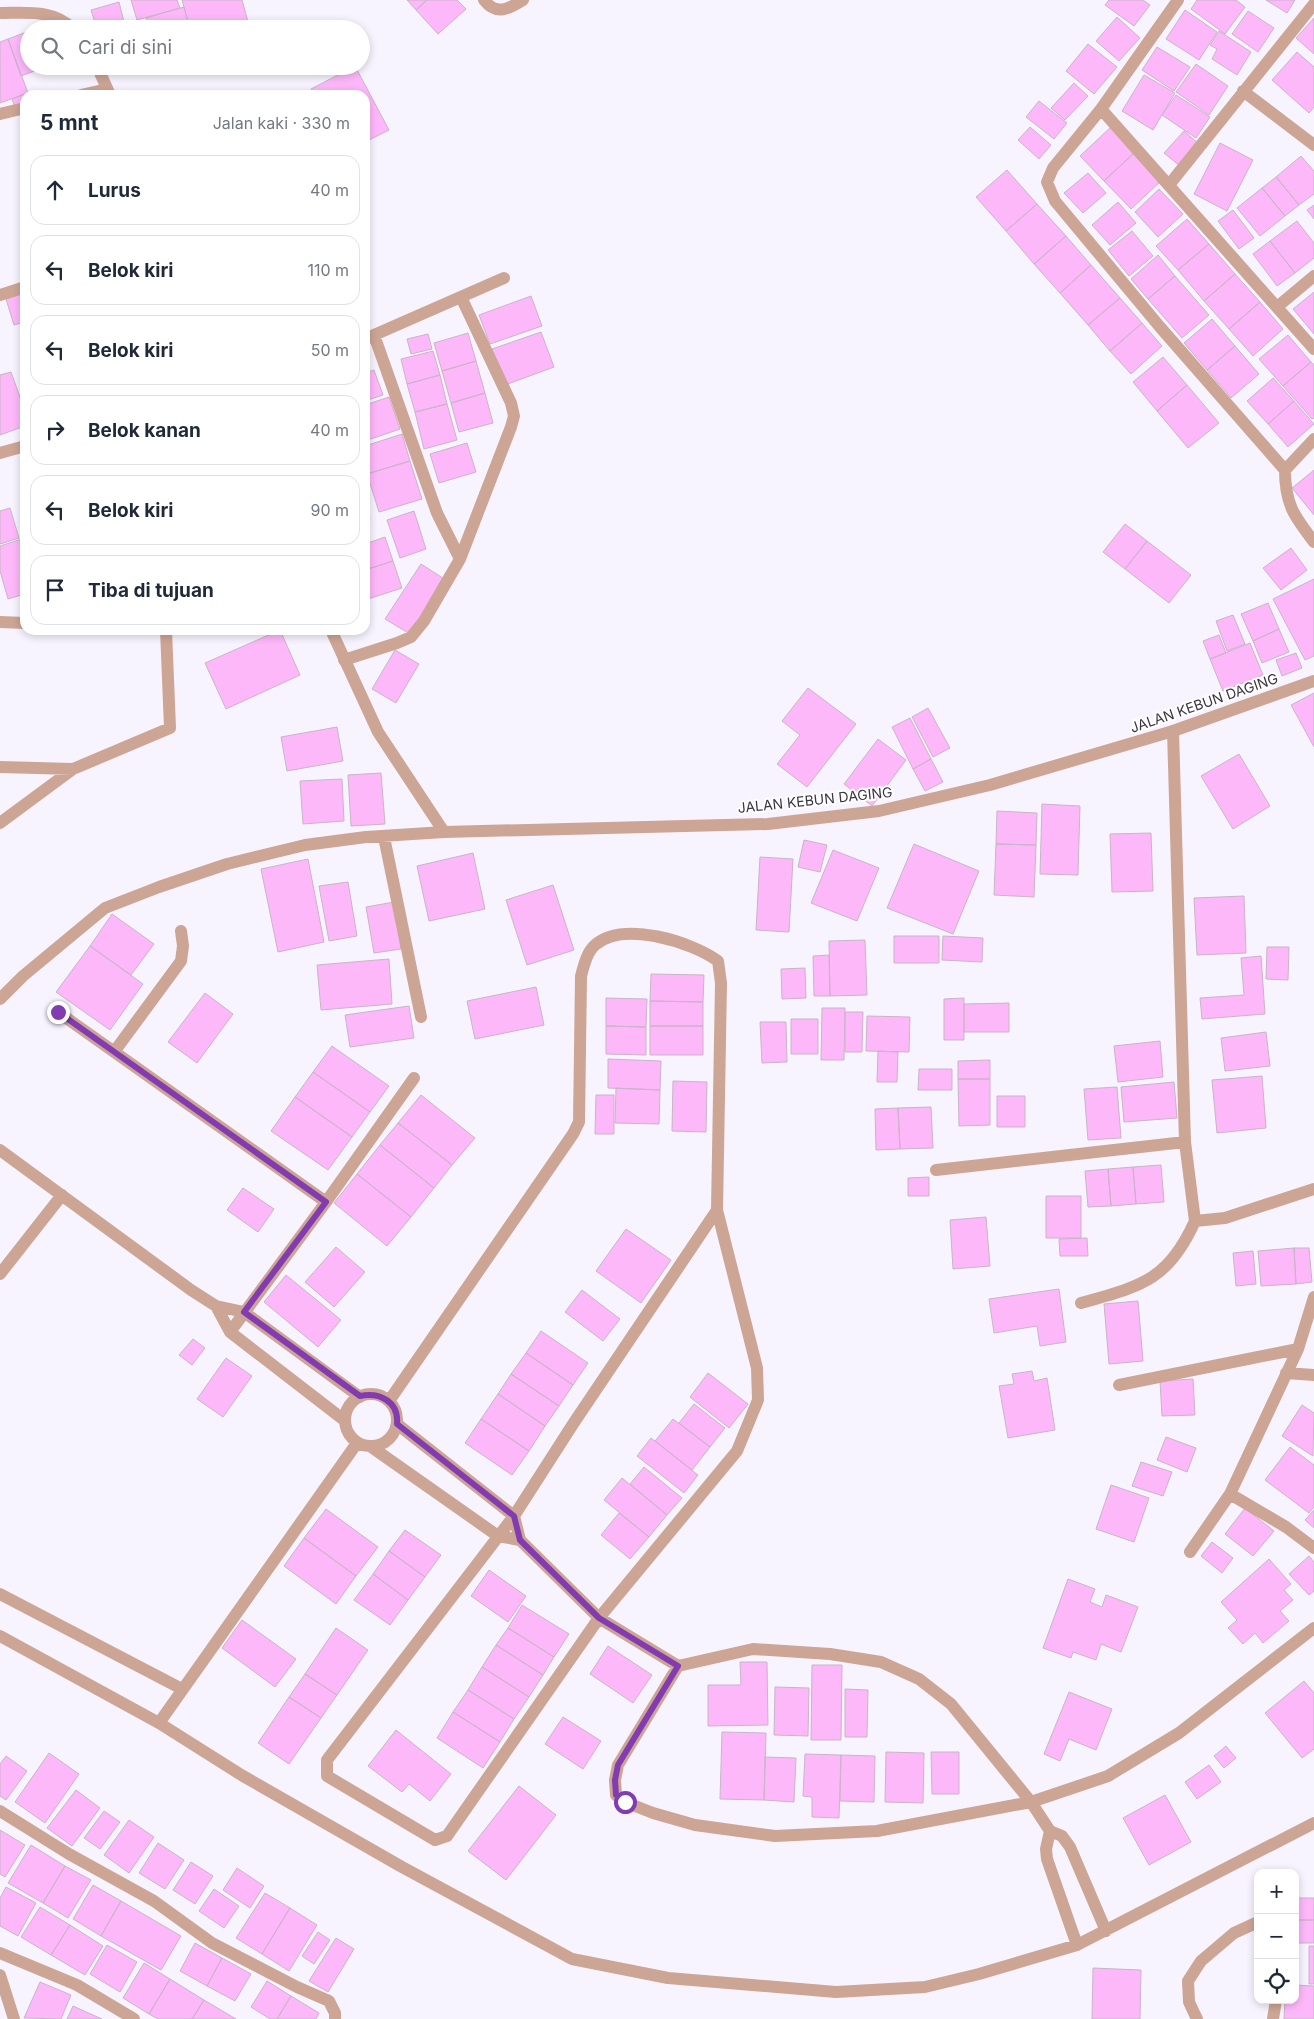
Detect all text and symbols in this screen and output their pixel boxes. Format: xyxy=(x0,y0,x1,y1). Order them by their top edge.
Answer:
search box xyxy=(20,20,370,75)
icon: search xyxy=(38,34,66,62)
text: Cari di sini xyxy=(78,36,172,59)
text: 5 mnt xyxy=(40,110,98,135)
text: Jalan kaki · 330 m xyxy=(213,113,350,133)
icon: ahead xyxy=(41,176,69,204)
text: Lurus xyxy=(88,179,141,202)
text: 40 m xyxy=(310,180,349,200)
icon: left xyxy=(41,256,69,284)
text: Belok kiri xyxy=(88,259,173,282)
text: 110 m xyxy=(307,260,349,280)
icon: left xyxy=(41,336,69,364)
text: Belok kiri xyxy=(88,339,173,362)
text: 50 m xyxy=(311,340,349,360)
icon: right xyxy=(41,416,69,444)
text: Belok kanan xyxy=(88,419,201,442)
text: 40 m xyxy=(310,420,349,440)
icon: left xyxy=(41,496,69,524)
text: Belok kiri xyxy=(88,499,173,522)
text: 90 m xyxy=(310,500,349,520)
icon: arrive xyxy=(41,576,69,604)
text: Tiba di tujuan xyxy=(88,579,214,602)
street label: JALAN KEBUN DAGING xyxy=(1128,669,1280,736)
street label: JALAN KEBUN DAGING xyxy=(737,783,893,816)
route end xyxy=(47,1001,70,1024)
route start xyxy=(614,1791,637,1814)
map controls xyxy=(1254,1869,1299,2004)
button: + xyxy=(1254,1869,1299,1914)
button: − xyxy=(1254,1914,1299,1959)
button: locate xyxy=(1254,1959,1299,2004)

